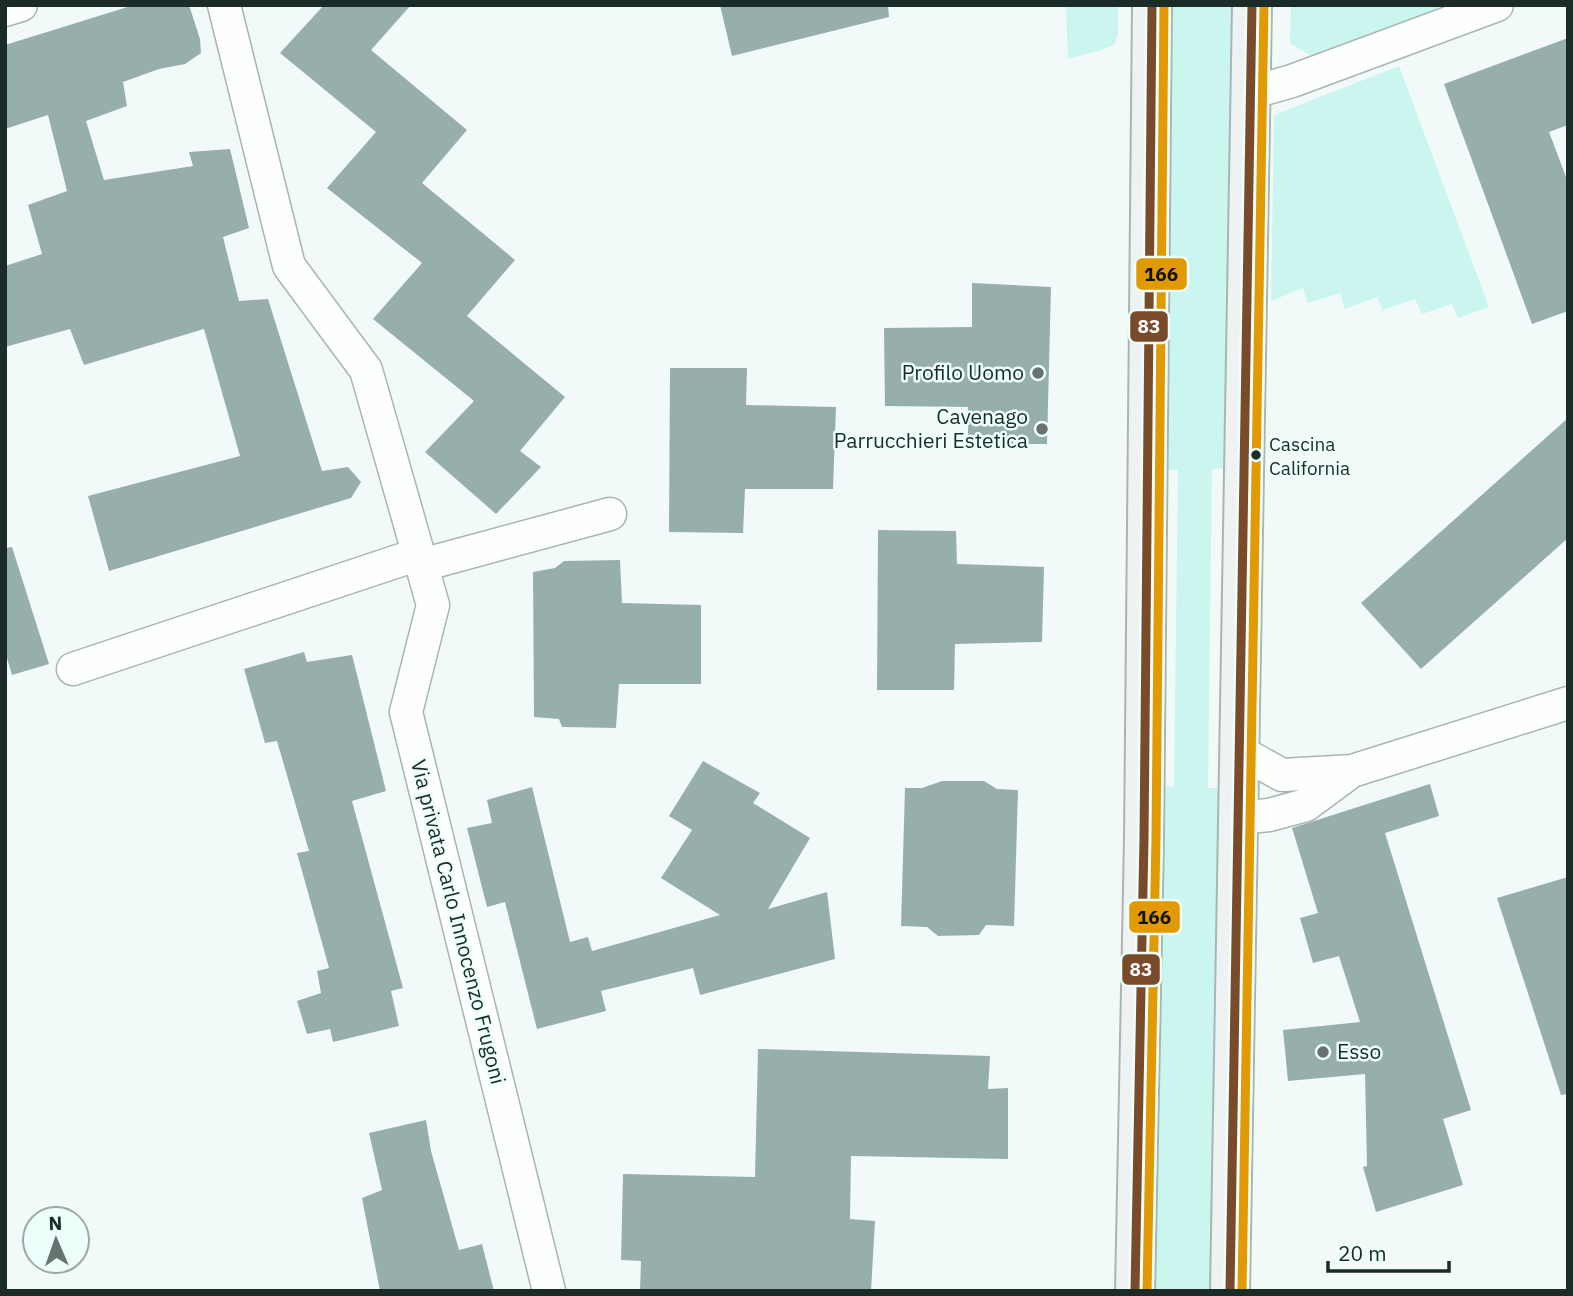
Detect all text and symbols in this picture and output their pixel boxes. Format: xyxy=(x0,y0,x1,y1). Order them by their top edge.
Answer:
line badge: 166 xyxy=(1135,257,1188,291)
text: 166 xyxy=(1144,262,1178,286)
line badge: 83 xyxy=(1129,310,1169,343)
text: 83 xyxy=(1138,314,1160,338)
place label: Profilo Uomo xyxy=(902,358,1024,386)
marker: Profilo Uomo xyxy=(1030,365,1046,381)
place label: Cavenago Parrucchieri Estetica xyxy=(834,402,1028,454)
marker: Cavenago Parrucchieri Estetica xyxy=(1034,421,1050,437)
place label: Cascina California xyxy=(1269,432,1350,480)
marker: Cascina California xyxy=(1249,448,1263,462)
street label: Via privata Carlo Innocenzo Frugoni xyxy=(405,756,513,1087)
line badge: 166 xyxy=(1128,900,1181,934)
text: 166 xyxy=(1137,905,1171,929)
line badge: 83 xyxy=(1121,953,1161,986)
text: 83 xyxy=(1130,957,1152,981)
place label: Esso xyxy=(1337,1037,1381,1065)
marker: Esso xyxy=(1315,1044,1331,1060)
north arrow xyxy=(21,1205,91,1275)
text: N xyxy=(48,1211,63,1235)
scale bar xyxy=(1328,1230,1449,1274)
text: 20 m xyxy=(1338,1239,1387,1267)

